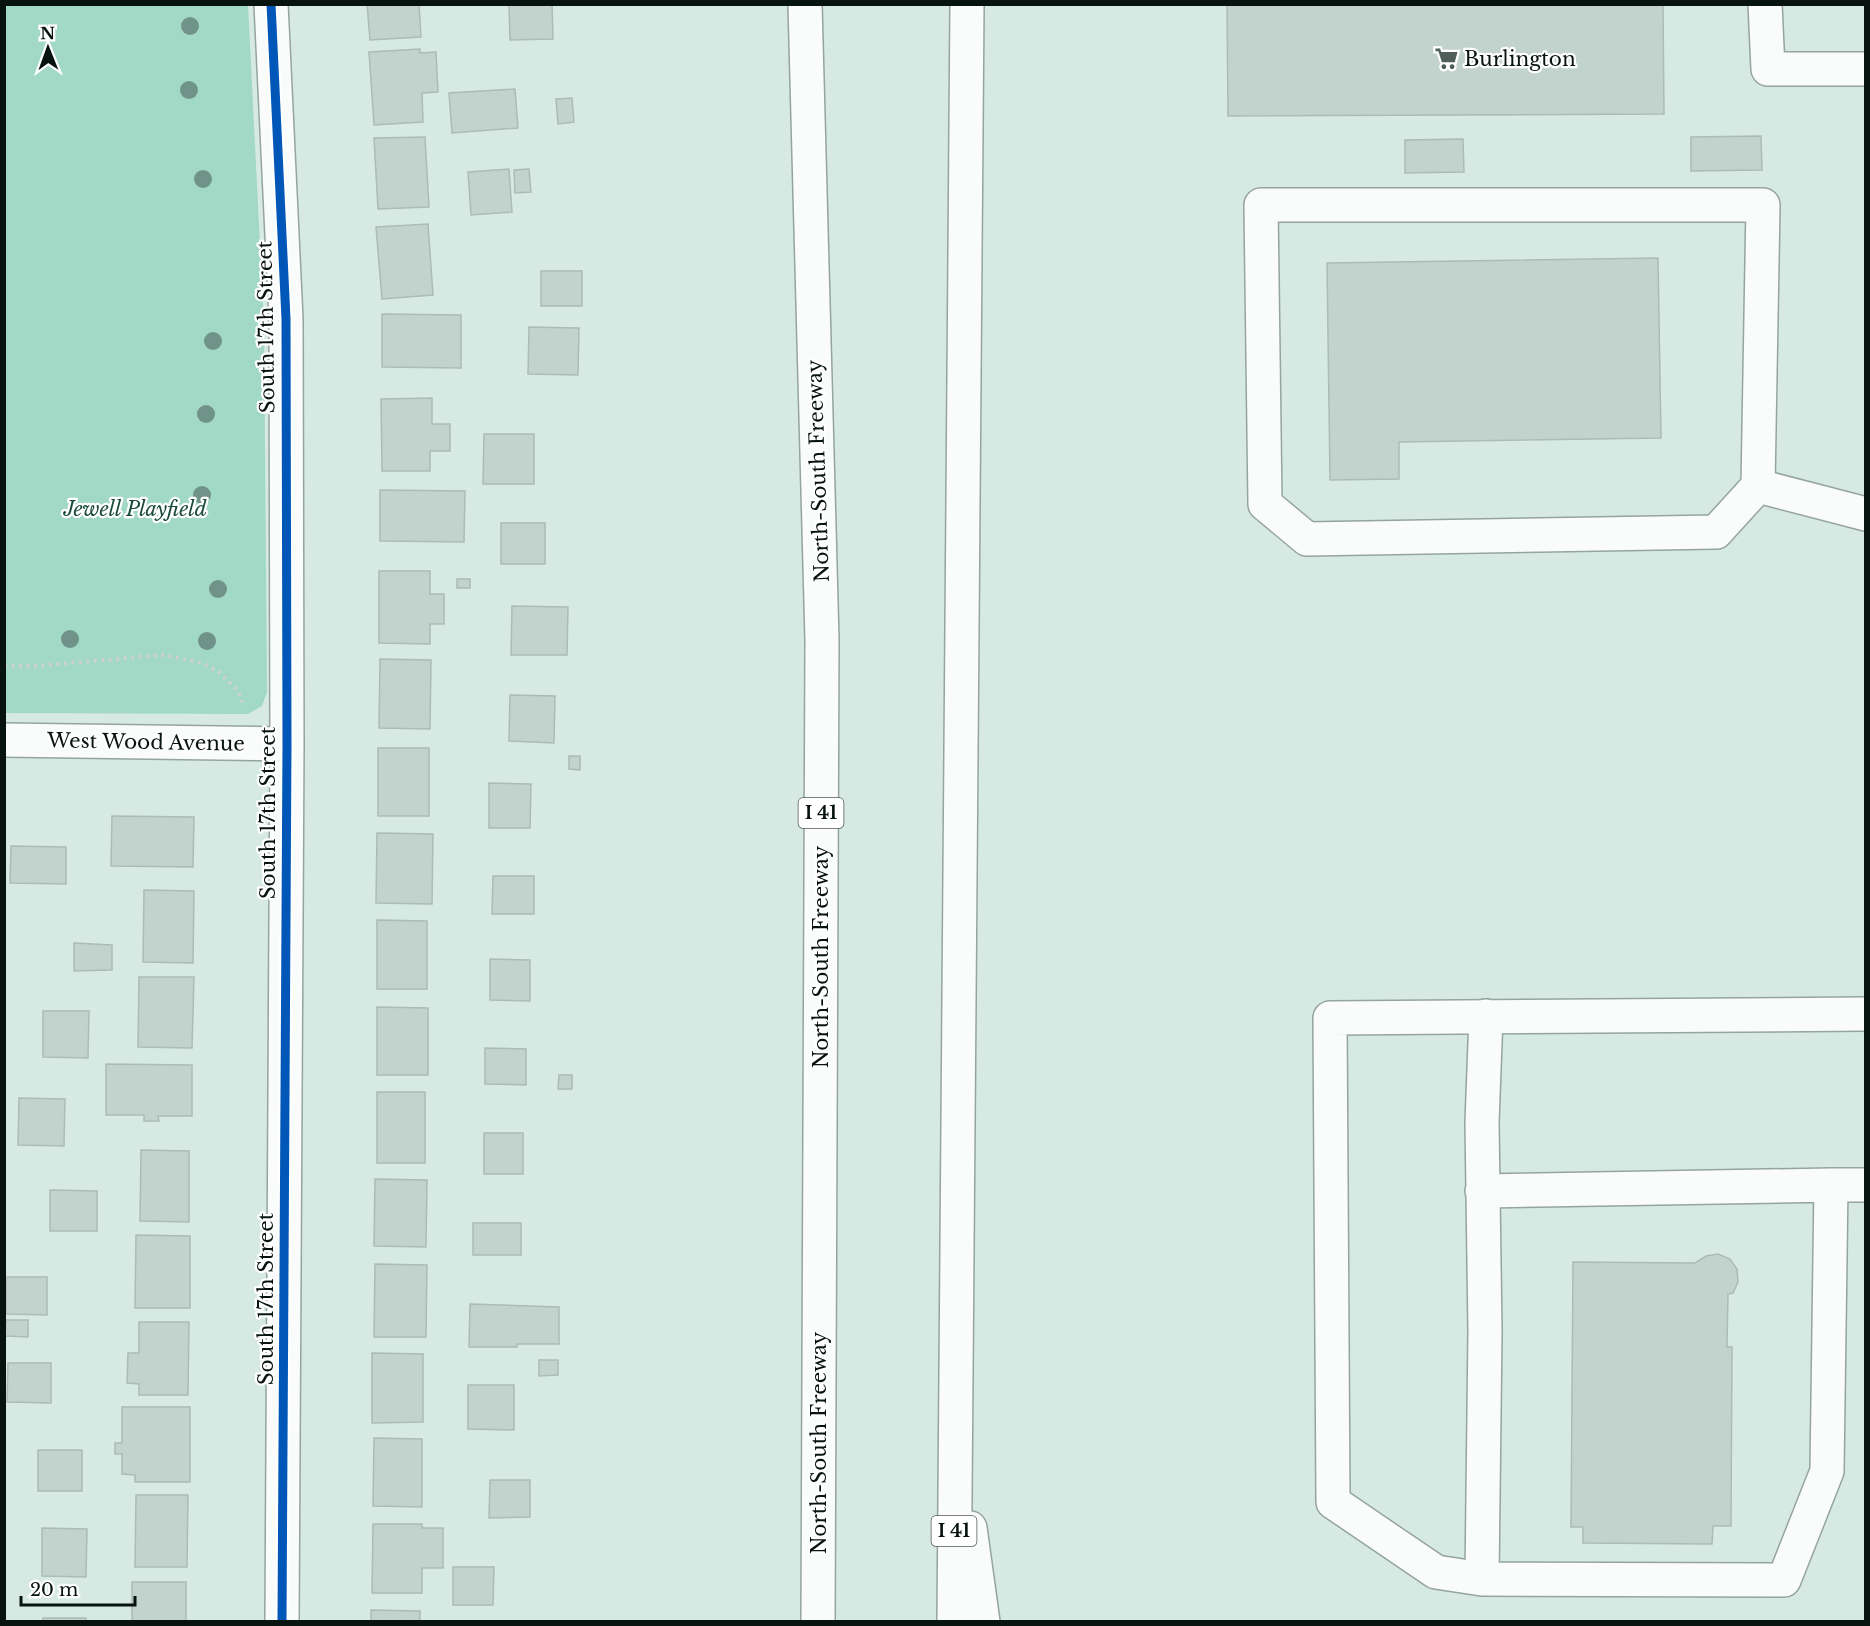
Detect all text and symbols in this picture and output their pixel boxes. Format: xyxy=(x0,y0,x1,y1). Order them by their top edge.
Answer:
north arrow xyxy=(18,18,78,78)
text: N xyxy=(40,23,55,43)
supermarket icon: Burlington xyxy=(1433,46,1459,72)
place label: Burlington xyxy=(1464,47,1576,71)
street label: South 17th Street xyxy=(252,240,280,414)
street label: North-South Freeway xyxy=(802,359,834,583)
park label: Jewell Playfield xyxy=(62,497,207,521)
street label: South 17th Street xyxy=(256,726,280,899)
street label: West Wood Avenue xyxy=(46,728,245,756)
road number: I 41 xyxy=(798,798,844,828)
street label: North-South Freeway xyxy=(809,846,833,1068)
street label: South 17th Street xyxy=(254,1212,278,1385)
street label: North-South Freeway xyxy=(807,1332,831,1554)
road number: I 41 xyxy=(932,1516,976,1546)
scale bar xyxy=(21,1569,135,1607)
text: 20 m xyxy=(30,1579,78,1601)

